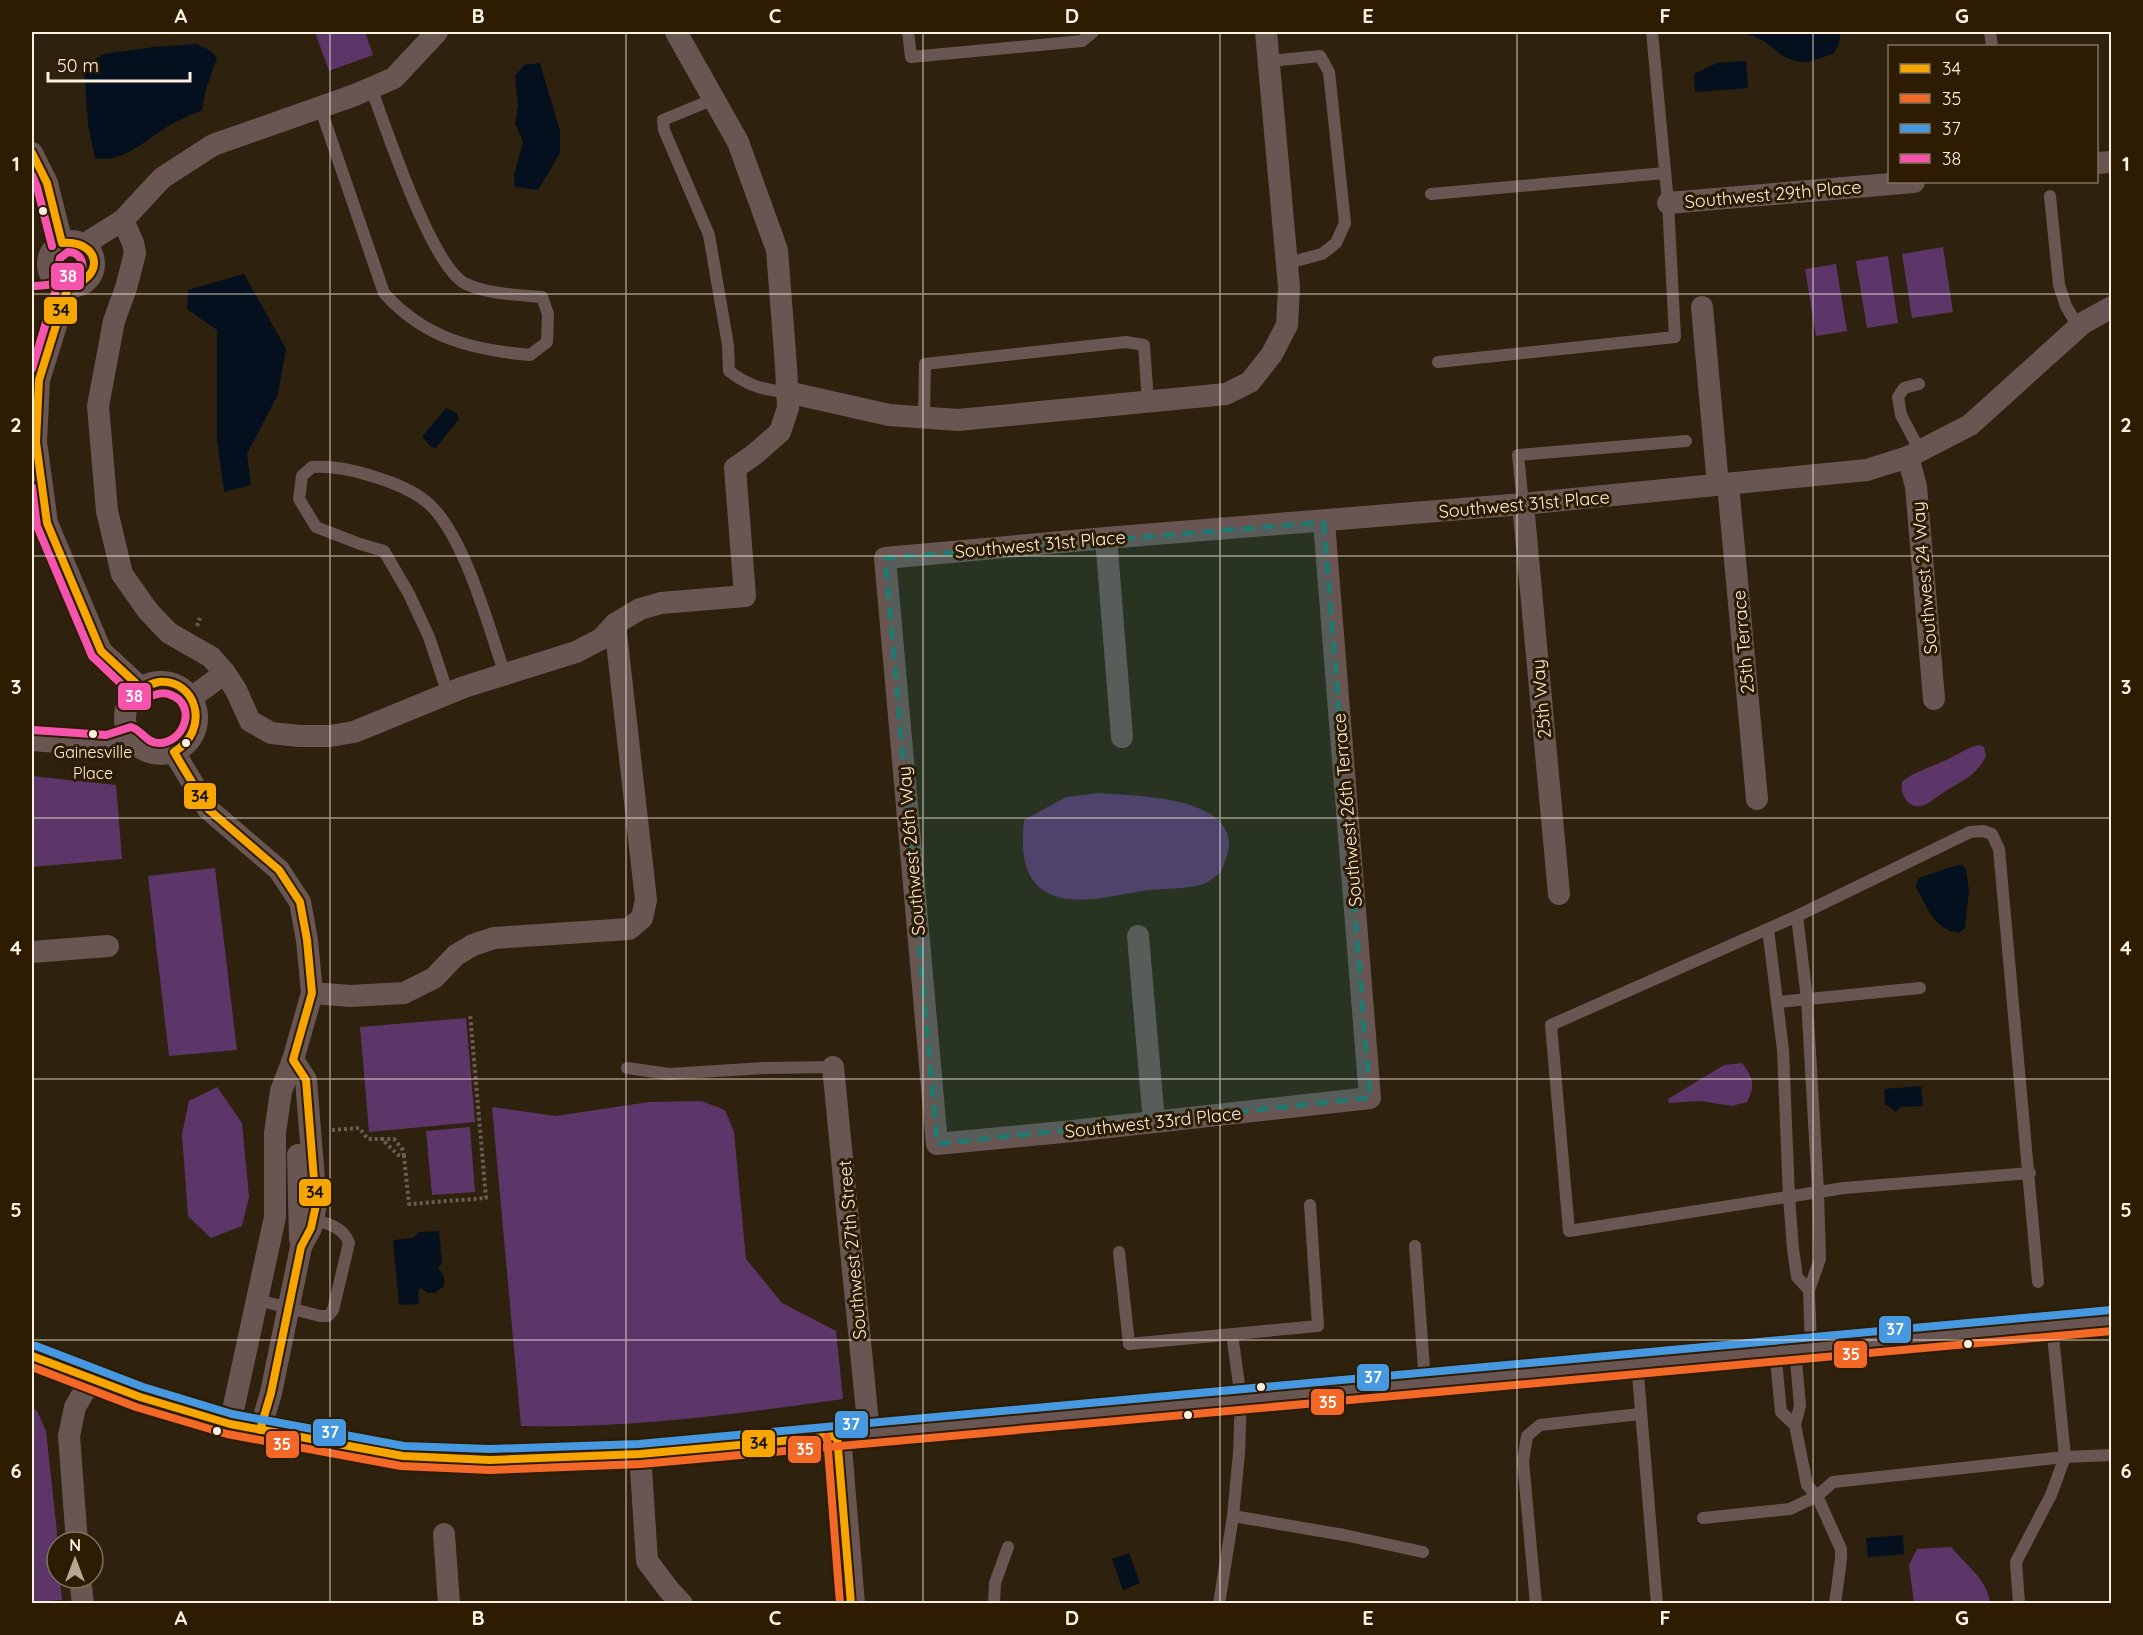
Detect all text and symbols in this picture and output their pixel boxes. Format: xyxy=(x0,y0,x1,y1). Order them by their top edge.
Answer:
text: A xyxy=(175,3,188,28)
text: B xyxy=(471,3,485,28)
text: C xyxy=(769,3,782,28)
text: D xyxy=(1065,3,1079,28)
text: E xyxy=(1362,3,1374,28)
text: F xyxy=(1659,3,1671,28)
text: G xyxy=(1955,3,1969,28)
scale bar xyxy=(48,45,190,83)
legend xyxy=(1888,45,2098,183)
text: 50 m xyxy=(57,54,99,77)
text: 34 xyxy=(1942,57,1961,80)
text: 35 xyxy=(1942,87,1961,110)
text: 37 xyxy=(1942,117,1961,140)
text: 38 xyxy=(1942,147,1961,170)
text: 1 xyxy=(12,151,20,176)
text: 1 xyxy=(2122,151,2130,176)
street label: Southwest 29th Place xyxy=(1684,175,1862,213)
unlabelled marker xyxy=(37,205,49,217)
line badge: 38 xyxy=(50,262,85,291)
text: 38 xyxy=(59,266,77,286)
line badge: 34 xyxy=(43,296,78,325)
text: 34 xyxy=(52,300,71,320)
text: 2 xyxy=(10,412,22,437)
text: 2 xyxy=(2120,412,2132,437)
street label: Southwest 31st Place xyxy=(1438,485,1610,523)
street label: Southwest 24 Way xyxy=(1906,501,1942,655)
street label: Southwest 31st Place xyxy=(954,525,1126,563)
street label: 25th Terrace xyxy=(1727,589,1759,695)
street label: 25th Way xyxy=(1526,658,1556,740)
text: 3 xyxy=(11,674,21,699)
text: 3 xyxy=(2121,674,2131,699)
line badge: 38 xyxy=(117,682,152,711)
text: 38 xyxy=(125,686,143,706)
street label: Southwest 26th Terrace xyxy=(1327,712,1367,908)
marker: Gainesville Place xyxy=(87,728,99,740)
unlabelled marker xyxy=(180,737,192,749)
place label: Gainesville Place xyxy=(54,742,132,783)
street label: Southwest 26th Way xyxy=(892,765,930,937)
line badge: 34 xyxy=(183,782,217,810)
text: 34 xyxy=(191,786,210,806)
text: 4 xyxy=(10,935,22,960)
text: 4 xyxy=(2120,935,2132,960)
street label: Southwest 33rd Place xyxy=(1064,1101,1242,1143)
street label: Southwest 27th Street xyxy=(833,1159,871,1341)
line badge: 34 xyxy=(298,1178,332,1207)
text: 34 xyxy=(306,1182,325,1202)
text: 5 xyxy=(10,1197,22,1222)
text: 5 xyxy=(2120,1197,2132,1222)
line badge: 37 xyxy=(1878,1315,1912,1344)
text: 37 xyxy=(1886,1319,1904,1339)
unlabelled marker xyxy=(1962,1338,1974,1350)
line badge: 35 xyxy=(1833,1340,1868,1369)
text: 35 xyxy=(1842,1344,1860,1364)
line badge: 37 xyxy=(1356,1363,1390,1392)
text: 37 xyxy=(1364,1367,1382,1387)
unlabelled marker xyxy=(1255,1381,1267,1393)
line badge: 35 xyxy=(1310,1388,1345,1416)
text: 35 xyxy=(1319,1392,1337,1412)
unlabelled marker xyxy=(1182,1409,1194,1421)
line badge: 37 xyxy=(834,1410,869,1439)
text: 37 xyxy=(842,1414,860,1434)
line badge: 37 xyxy=(312,1418,347,1447)
text: 37 xyxy=(321,1422,339,1442)
unlabelled marker xyxy=(211,1425,223,1437)
line badge: 34 xyxy=(741,1429,776,1458)
line badge: 35 xyxy=(265,1430,300,1459)
text: 34 xyxy=(750,1433,769,1453)
text: 35 xyxy=(273,1434,291,1454)
line badge: 35 xyxy=(787,1435,822,1464)
text: 35 xyxy=(796,1439,814,1459)
text: 6 xyxy=(10,1458,22,1483)
text: 6 xyxy=(2120,1458,2132,1483)
north arrow xyxy=(45,1530,105,1590)
text: N xyxy=(69,1535,81,1555)
text: A xyxy=(175,1605,188,1630)
text: B xyxy=(471,1605,485,1630)
text: C xyxy=(769,1605,782,1630)
text: D xyxy=(1065,1605,1079,1630)
text: E xyxy=(1362,1605,1374,1630)
text: F xyxy=(1659,1605,1671,1630)
text: G xyxy=(1955,1605,1969,1630)

